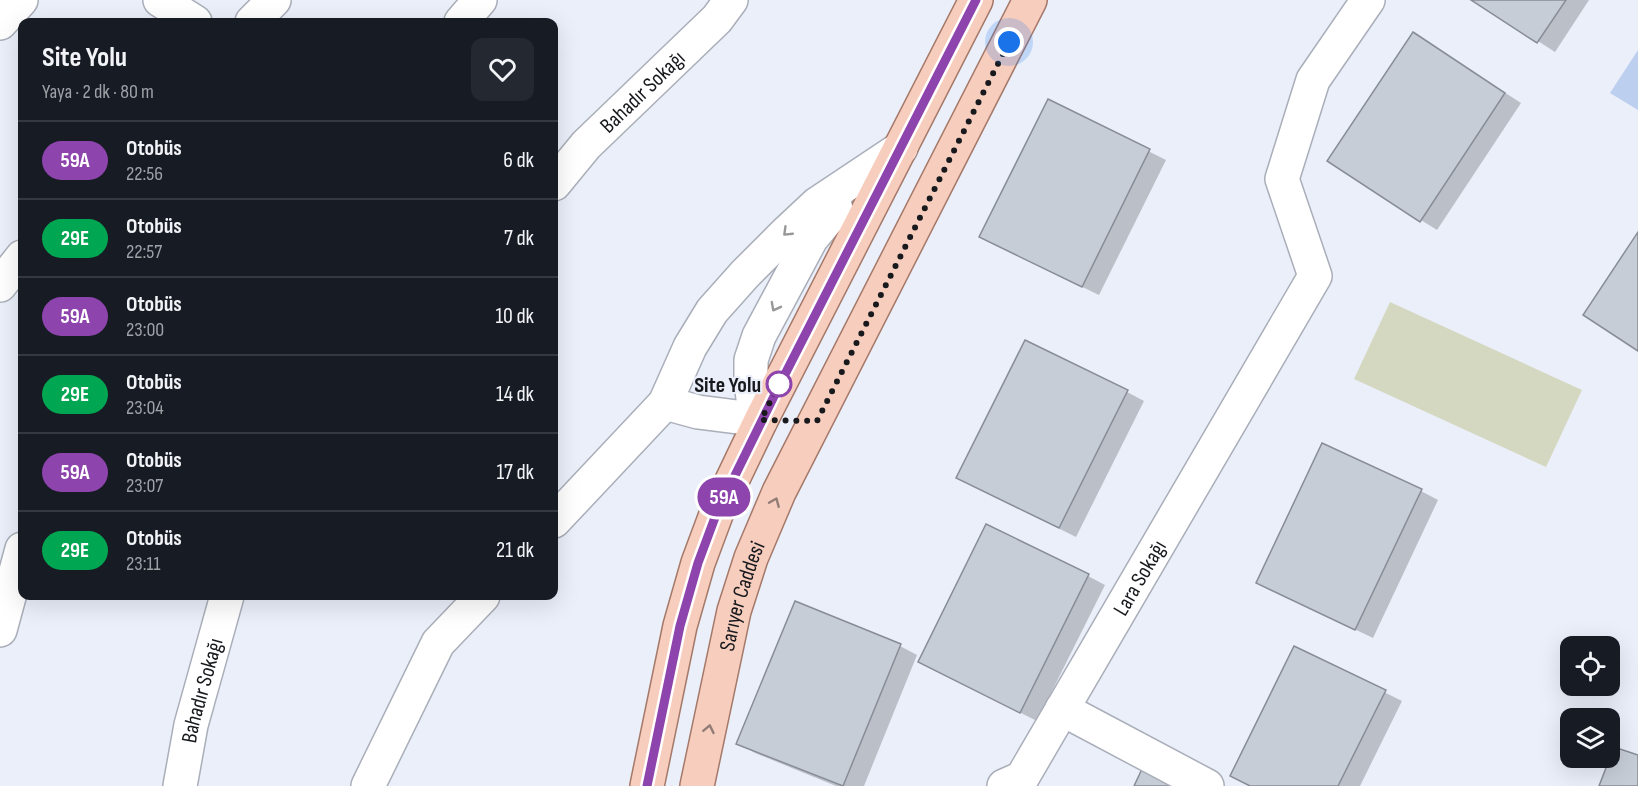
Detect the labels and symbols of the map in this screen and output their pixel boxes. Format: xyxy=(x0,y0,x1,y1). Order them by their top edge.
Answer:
your location xyxy=(994,27,1024,57)
street label: Bahadır Sokağı xyxy=(595,45,691,139)
one-way arrow xyxy=(783,225,793,236)
one-way arrow xyxy=(771,301,782,311)
marker: Site Yolu xyxy=(766,371,792,397)
place label: Site Yolu xyxy=(694,372,761,399)
line badge: 59A xyxy=(690,478,758,516)
one-way arrow xyxy=(768,497,780,508)
street label: Lara Sokağı xyxy=(1108,536,1173,621)
street label: Sarıyer Caddesi xyxy=(714,538,772,654)
street label: Bahadır Sokağı xyxy=(176,635,230,745)
one-way arrow xyxy=(702,724,715,734)

